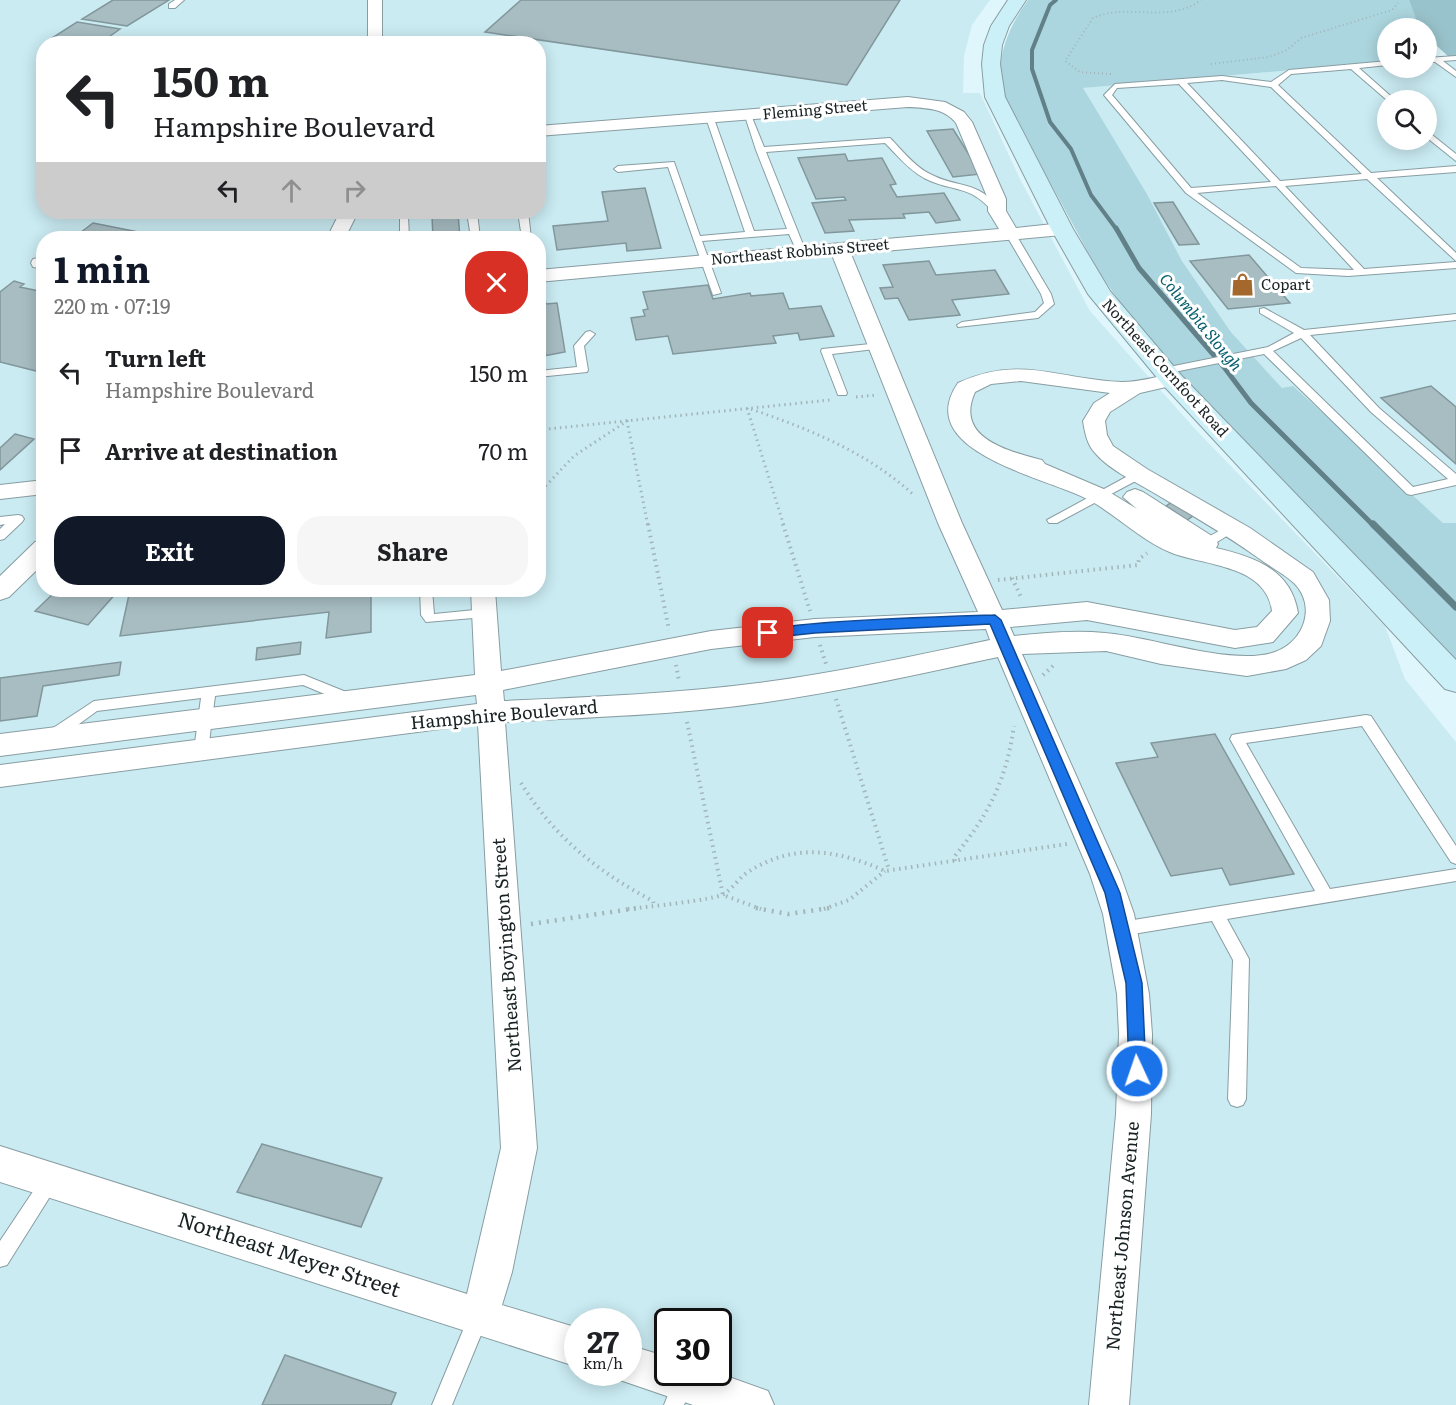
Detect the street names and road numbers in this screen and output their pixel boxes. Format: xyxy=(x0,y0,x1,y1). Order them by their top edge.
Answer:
street label: Fleming Street xyxy=(761,92,868,125)
street label: Northeast Robbins Street xyxy=(710,231,890,270)
street label: Northeast Cornfoot Road xyxy=(1098,293,1235,441)
street label: Hampshire Boulevard xyxy=(409,692,599,735)
street label: Northeast Boyington Street xyxy=(484,836,527,1073)
street label: Northeast Johnson Avenue xyxy=(1098,1120,1145,1352)
street label: Northeast Meyer Street xyxy=(174,1202,406,1303)

